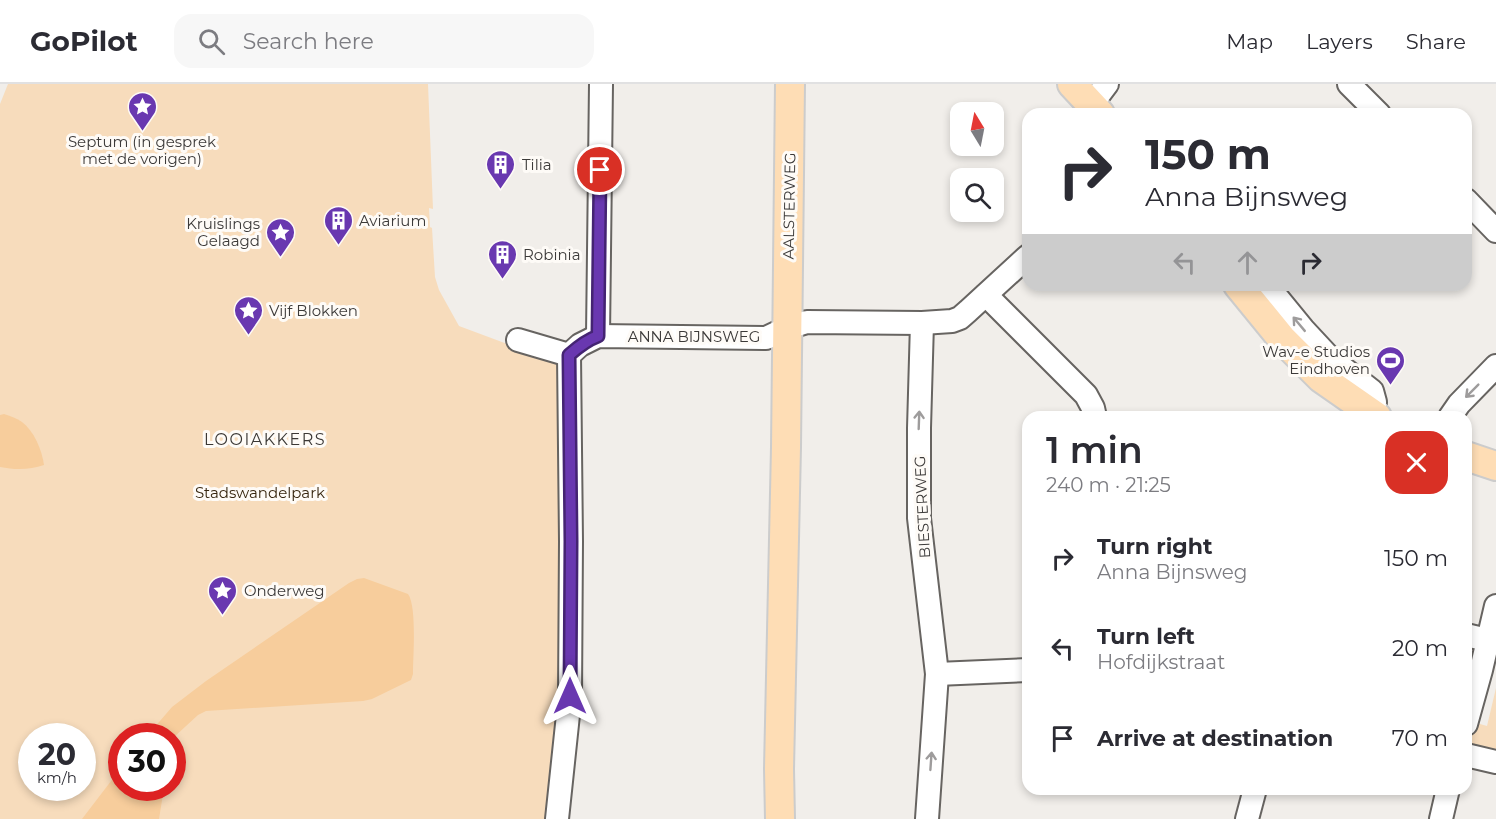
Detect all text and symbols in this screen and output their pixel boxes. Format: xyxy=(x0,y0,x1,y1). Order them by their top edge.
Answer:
search box xyxy=(174,14,594,68)
text: GoPilot xyxy=(30,24,138,58)
icon: search xyxy=(195,25,228,58)
text: Search here xyxy=(243,28,374,55)
text: Map xyxy=(1226,29,1273,54)
text: Layers xyxy=(1306,29,1373,54)
text: Share xyxy=(1406,29,1466,54)
place icon: Septum (in gesprek met de vorigen) xyxy=(126,90,158,132)
north arrow xyxy=(950,102,1004,156)
map controls xyxy=(950,102,1004,222)
text: 150 m xyxy=(1145,128,1271,180)
place label: Septum (in gesprek met de vorigen) xyxy=(68,132,216,168)
icon: right xyxy=(1046,132,1124,210)
pin xyxy=(574,144,625,195)
building icon: Tilia xyxy=(485,148,517,190)
street label: AALSTERWEG xyxy=(779,152,799,260)
icon: arrive xyxy=(583,153,616,186)
place label: Tilia xyxy=(522,155,552,174)
button: search xyxy=(950,168,1004,222)
text: Anna Bijnsweg xyxy=(1145,180,1348,213)
building icon: Aviarium xyxy=(322,204,354,246)
place label: Aviarium xyxy=(359,211,426,230)
place label: Kruislings Gelaagd xyxy=(186,214,260,250)
place icon: Kruislings Gelaagd xyxy=(265,216,297,258)
building icon: Robinia xyxy=(486,238,518,280)
place label: Robinia xyxy=(523,245,580,264)
icon: left xyxy=(1168,246,1201,279)
icon: ahead xyxy=(1231,246,1264,279)
icon: right xyxy=(1294,246,1327,279)
place icon: Vijf Blokken xyxy=(232,294,264,336)
place label: Vijf Blokken xyxy=(269,301,358,320)
one-way arrow xyxy=(1292,316,1305,332)
street label: ANNA BIJNSWEG xyxy=(628,327,760,346)
place label: Wav-e Studios Eindhoven xyxy=(1262,342,1370,378)
sports icon: Wav-e Studios Eindhoven xyxy=(1375,344,1407,386)
one-way arrow xyxy=(1464,383,1479,398)
one-way arrow xyxy=(913,410,925,430)
text: 1 min xyxy=(1046,428,1143,472)
district label: LOOIAKKERS xyxy=(204,430,326,449)
button: close xyxy=(1385,431,1448,494)
street label: BIESTERWEG xyxy=(910,455,934,559)
text: 240 m · 21:25 xyxy=(1046,473,1171,497)
park label: Stadswandelpark xyxy=(195,483,325,502)
text: Turn right xyxy=(1097,533,1212,560)
icon: right xyxy=(1046,542,1079,575)
text: 150 m xyxy=(1384,545,1448,572)
text: Anna Bijnsweg xyxy=(1097,560,1248,584)
place icon: Onderweg xyxy=(207,574,239,616)
place label: Onderweg xyxy=(244,581,325,600)
text: Turn left xyxy=(1097,623,1195,650)
icon: left xyxy=(1046,632,1079,665)
text: 20 m xyxy=(1392,635,1448,662)
text: Hofdijkstraat xyxy=(1097,650,1225,674)
position arrow xyxy=(538,664,602,728)
icon: arrive xyxy=(1046,722,1079,755)
speed limit sign: 30 xyxy=(108,723,186,801)
text: Arrive at destination xyxy=(1097,725,1333,752)
text: 70 m xyxy=(1392,725,1448,752)
text: 20 xyxy=(38,736,76,773)
one-way arrow xyxy=(925,751,936,771)
text: km/h xyxy=(37,768,77,787)

